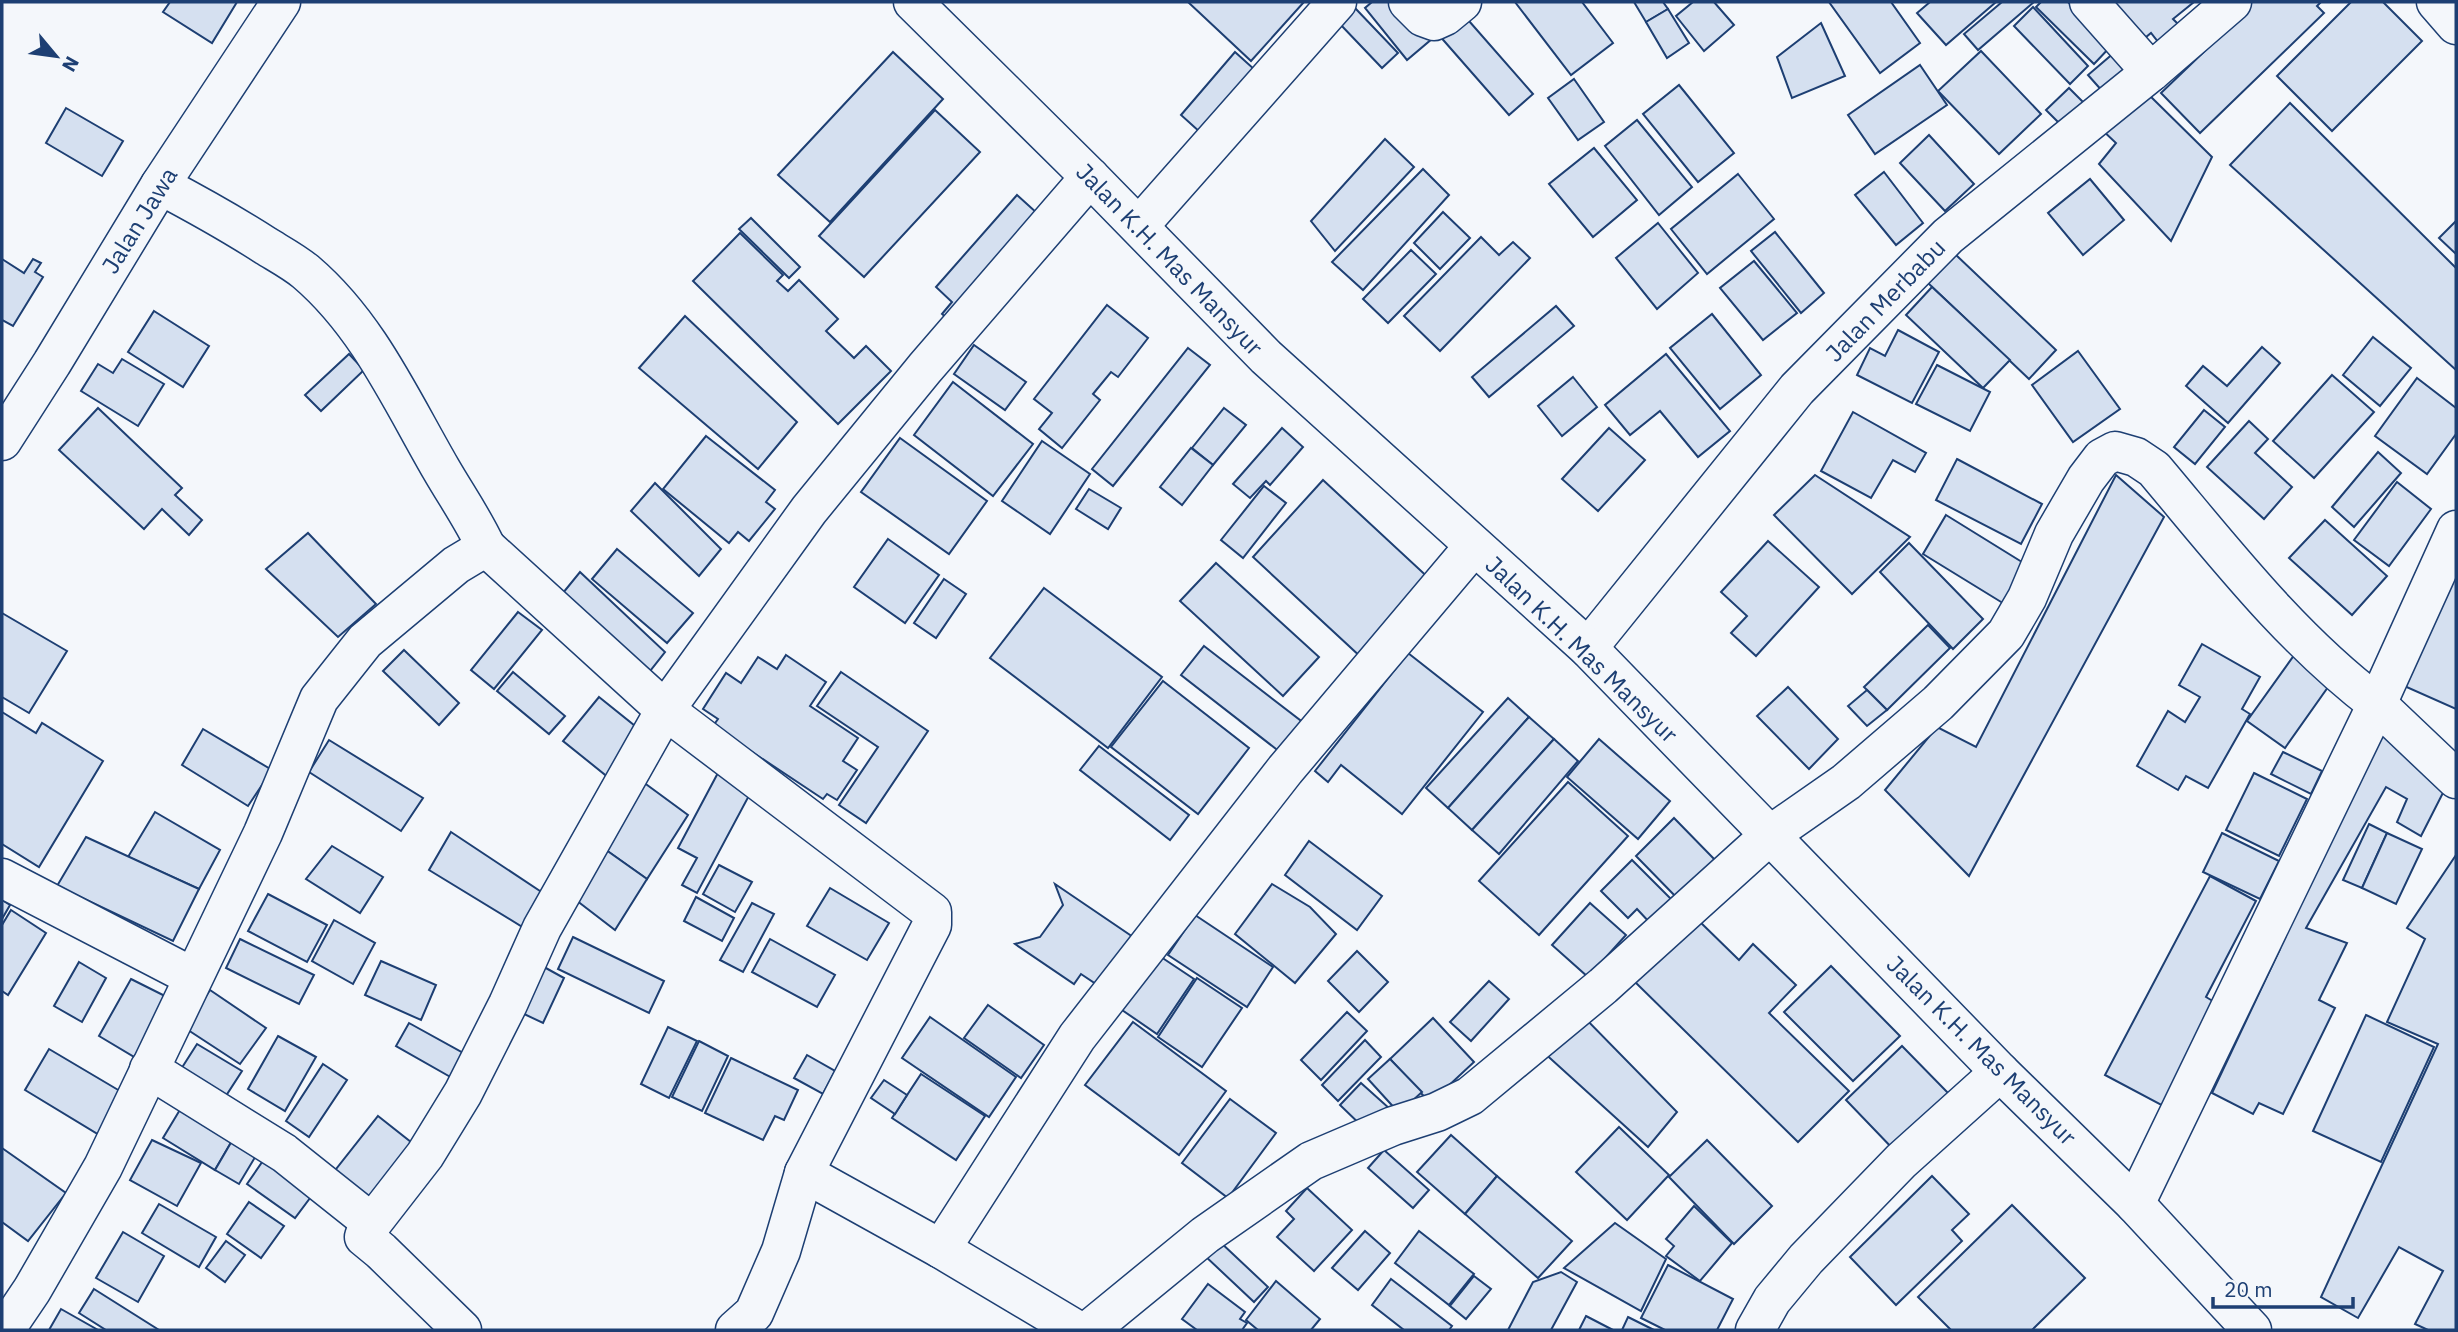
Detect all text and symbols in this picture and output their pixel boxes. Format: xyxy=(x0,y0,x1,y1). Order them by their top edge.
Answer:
north arrow xyxy=(21,21,91,91)
text: N xyxy=(57,52,85,76)
street label: Jalan K.H. Mas Mansyur xyxy=(1070,156,1271,362)
street label: Jalan Jawa xyxy=(94,161,184,279)
street label: Jalan Merbabu xyxy=(1818,232,1952,368)
street label: Jalan K.H. Mas Mansyur xyxy=(1479,549,1685,750)
street label: Jalan K.H. Mas Mansyur xyxy=(1880,948,2084,1152)
scale bar xyxy=(2213,1266,2353,1310)
text: 20 m xyxy=(2224,1275,2273,1303)

